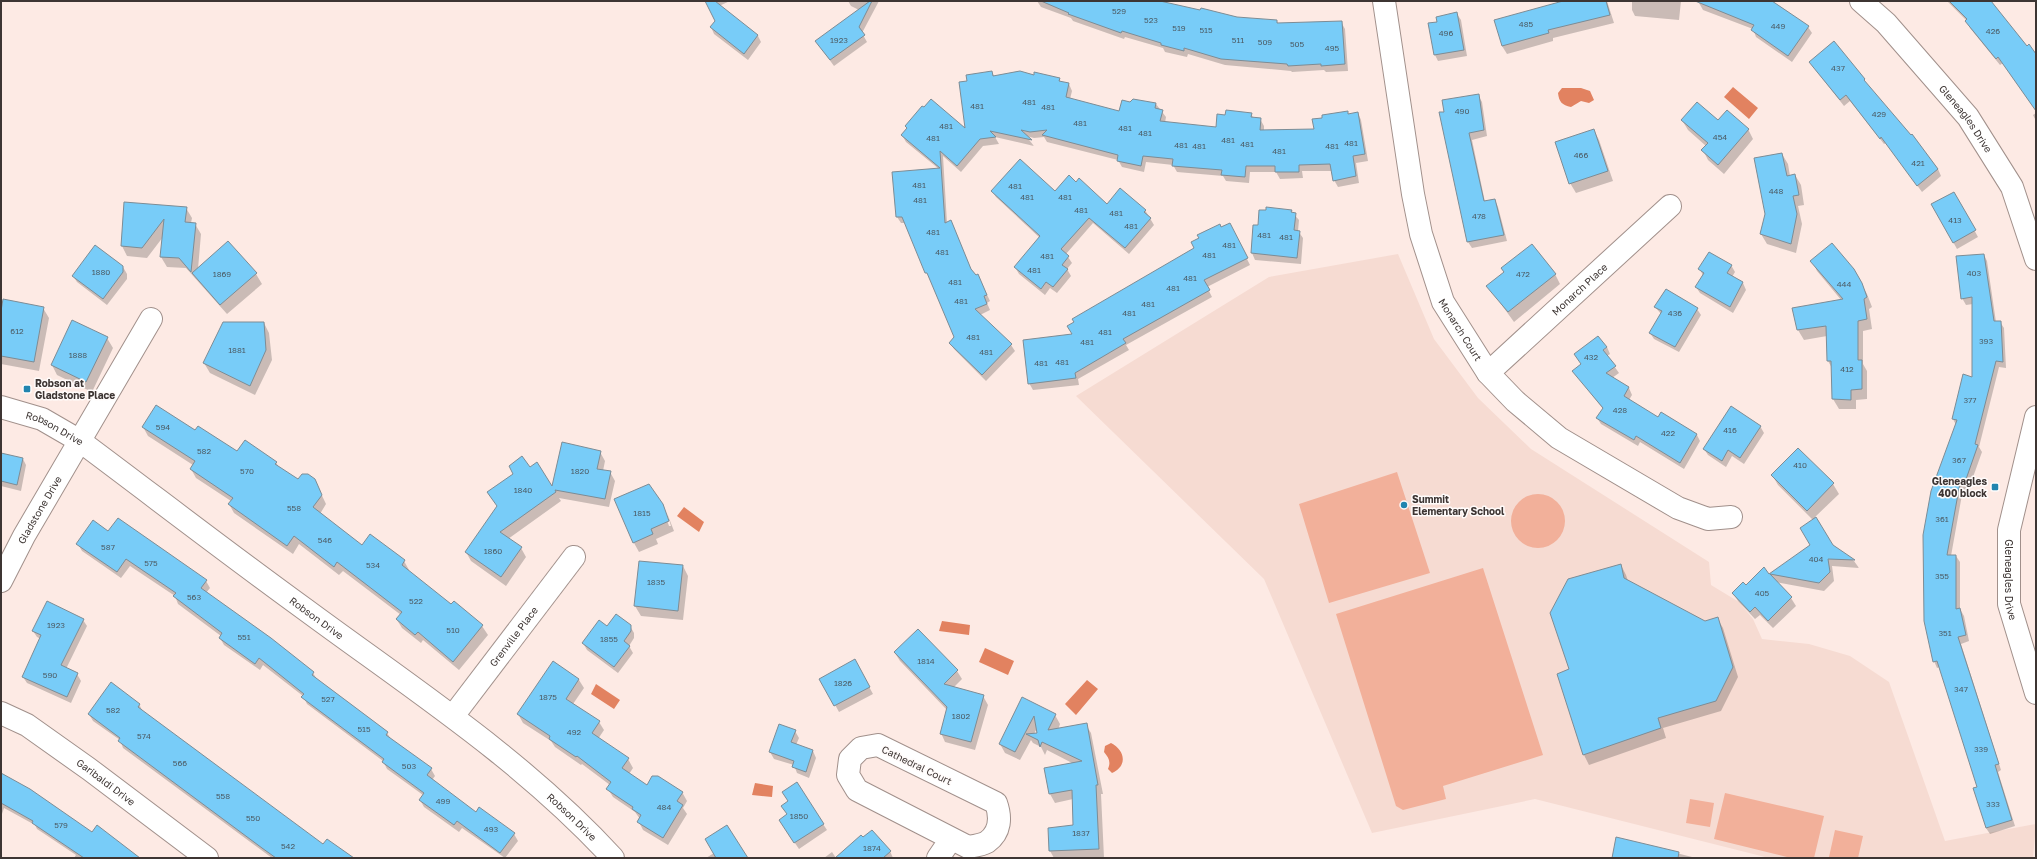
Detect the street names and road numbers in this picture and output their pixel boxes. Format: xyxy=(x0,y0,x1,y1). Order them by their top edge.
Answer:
street label: Gleneagles Drive xyxy=(1937,82,1995,155)
street label: Monarch Place xyxy=(1549,261,1610,318)
street label: Monarch Court xyxy=(1436,296,1485,363)
street label: Robson Drive xyxy=(24,409,86,448)
street label: Gladstone Drive xyxy=(15,473,64,546)
street label: Gleneagles Drive xyxy=(2003,539,2020,622)
street label: Robson Drive xyxy=(287,594,346,642)
street label: Grenville Place xyxy=(487,604,540,669)
street label: Cathedral Court xyxy=(880,743,954,787)
street label: Garibaldi Drive xyxy=(74,756,138,808)
street label: Robson Drive xyxy=(545,790,599,843)

